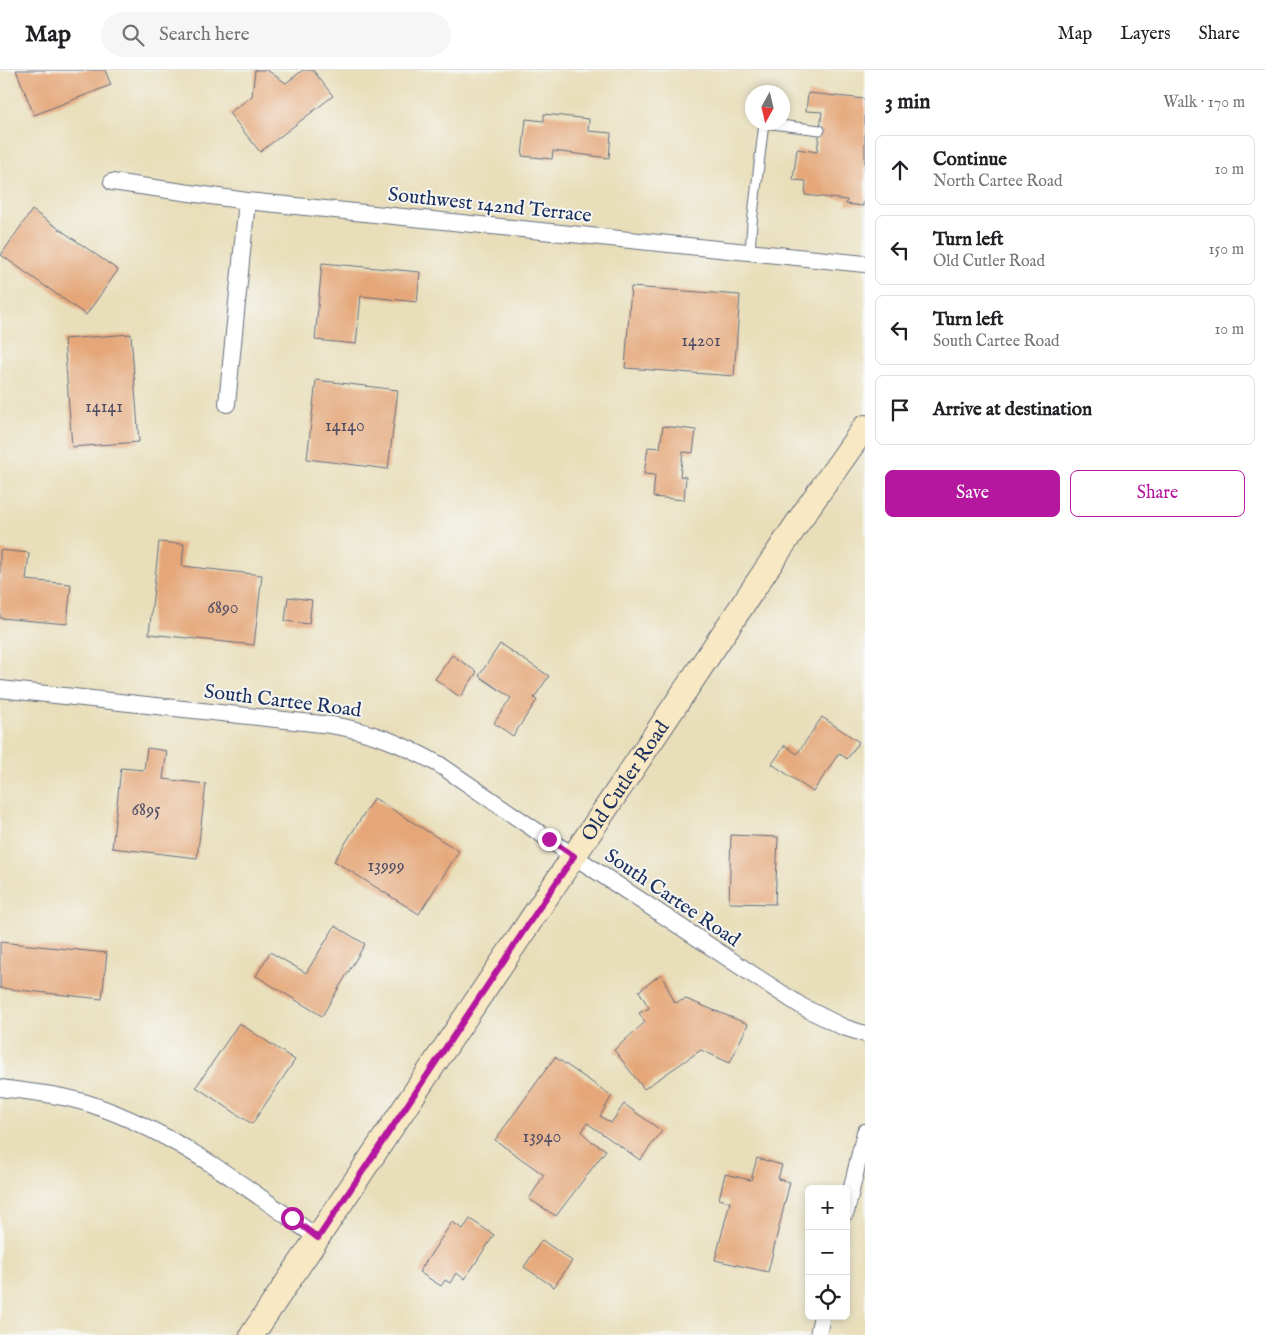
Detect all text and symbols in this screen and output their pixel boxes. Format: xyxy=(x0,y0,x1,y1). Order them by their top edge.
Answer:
search box xyxy=(101,12,451,57)
text: Map xyxy=(25,19,71,50)
icon: search xyxy=(119,21,147,49)
text: Search here xyxy=(159,23,250,47)
text: Map xyxy=(1058,23,1092,46)
text: Layers xyxy=(1120,23,1171,46)
text: Share xyxy=(1199,23,1240,46)
north arrow xyxy=(745,85,790,130)
text: 3 min xyxy=(885,89,930,116)
text: Walk · 170 m xyxy=(1163,93,1245,113)
text: Continue xyxy=(933,148,1007,172)
icon: ahead xyxy=(886,156,914,184)
text: 10 m xyxy=(1214,160,1244,180)
text: North Cartee Road xyxy=(933,172,1062,192)
street label: Southwest 142nd Terrace xyxy=(387,182,593,229)
text: Turn left xyxy=(933,228,1004,252)
icon: left xyxy=(886,236,914,264)
text: 150 m xyxy=(1209,240,1244,260)
text: Old Cutler Road xyxy=(933,252,1045,272)
text: Turn left xyxy=(933,308,1004,332)
icon: left xyxy=(886,316,914,344)
text: 10 m xyxy=(1214,320,1244,340)
house number: 14201 xyxy=(681,330,721,353)
text: South Cartee Road xyxy=(933,332,1060,352)
house number: 14141 xyxy=(85,396,123,419)
icon: arrive xyxy=(886,396,914,424)
text: Arrive at destination xyxy=(933,398,1092,422)
house number: 14140 xyxy=(325,415,365,438)
button: Save xyxy=(885,470,1060,517)
button: Share xyxy=(1070,470,1245,517)
house number: 6890 xyxy=(207,597,239,620)
street label: South Cartee Road xyxy=(203,679,363,724)
street label: Old Cutler Road xyxy=(576,716,675,846)
house number: 6895 xyxy=(131,799,161,822)
route end xyxy=(538,828,561,851)
street label: South Cartee Road xyxy=(600,844,745,953)
house number: 13999 xyxy=(367,855,405,878)
house number: 13940 xyxy=(523,1126,561,1149)
map controls xyxy=(805,1185,850,1320)
button: + xyxy=(805,1185,850,1230)
route start xyxy=(281,1207,304,1230)
button: − xyxy=(805,1230,850,1275)
button: locate xyxy=(805,1275,850,1320)

